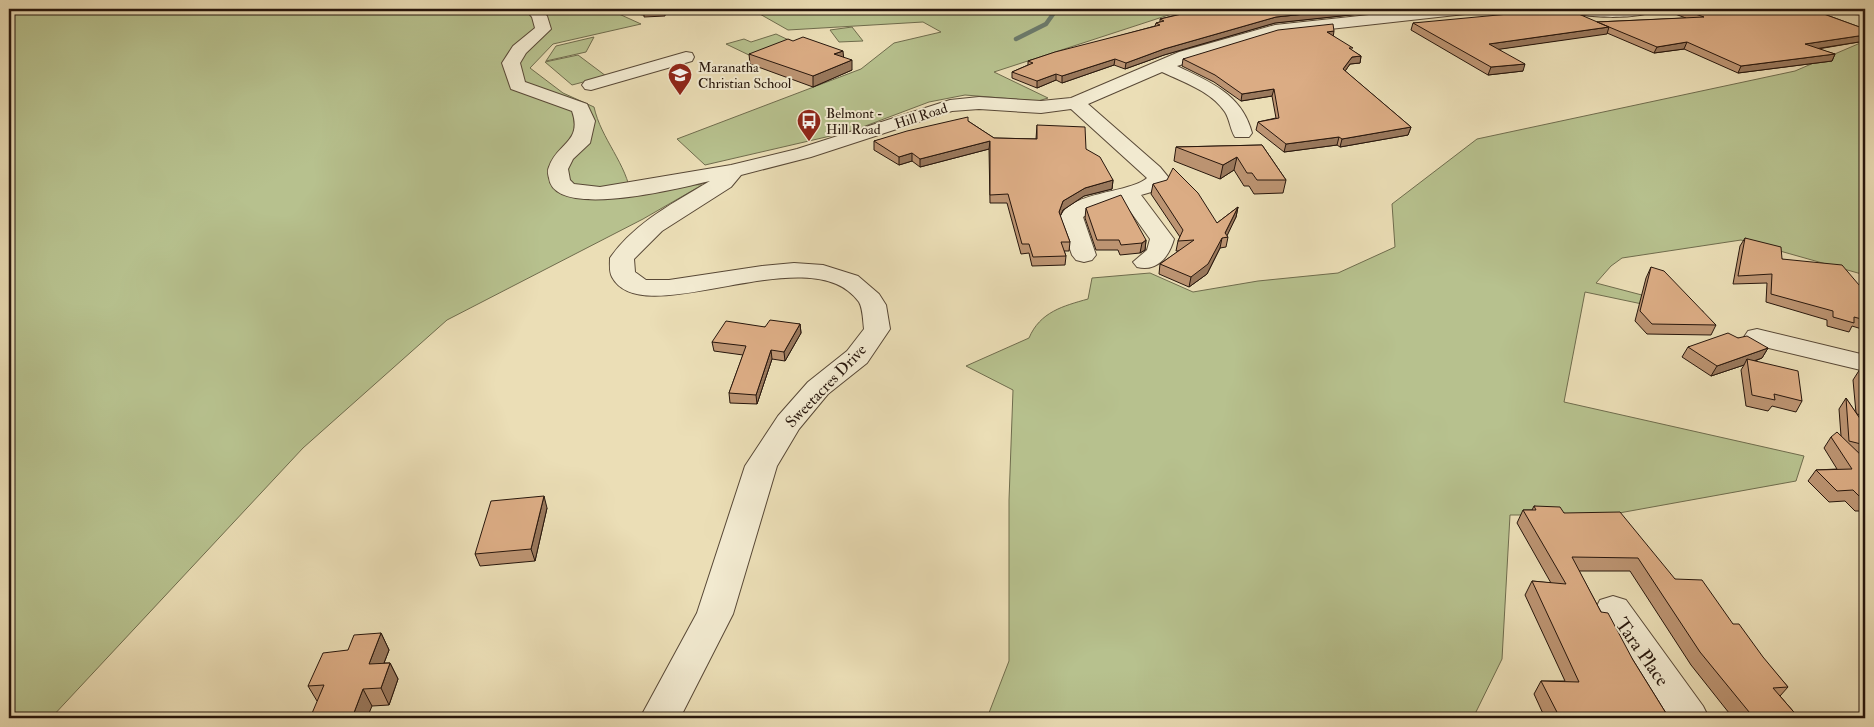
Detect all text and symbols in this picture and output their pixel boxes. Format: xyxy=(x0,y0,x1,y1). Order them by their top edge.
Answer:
place label: Maranatha Christian School xyxy=(698,59,792,92)
school or university icon: Maranatha Christian School xyxy=(667,62,693,96)
street label: Hill Road xyxy=(892,99,950,133)
place label: Belmont - Hill Road xyxy=(826,105,883,138)
bus stop icon: Belmont - Hill Road xyxy=(796,108,822,142)
street label: Sweetacres Drive xyxy=(781,340,871,432)
street label: Tara Place xyxy=(1610,613,1674,691)

